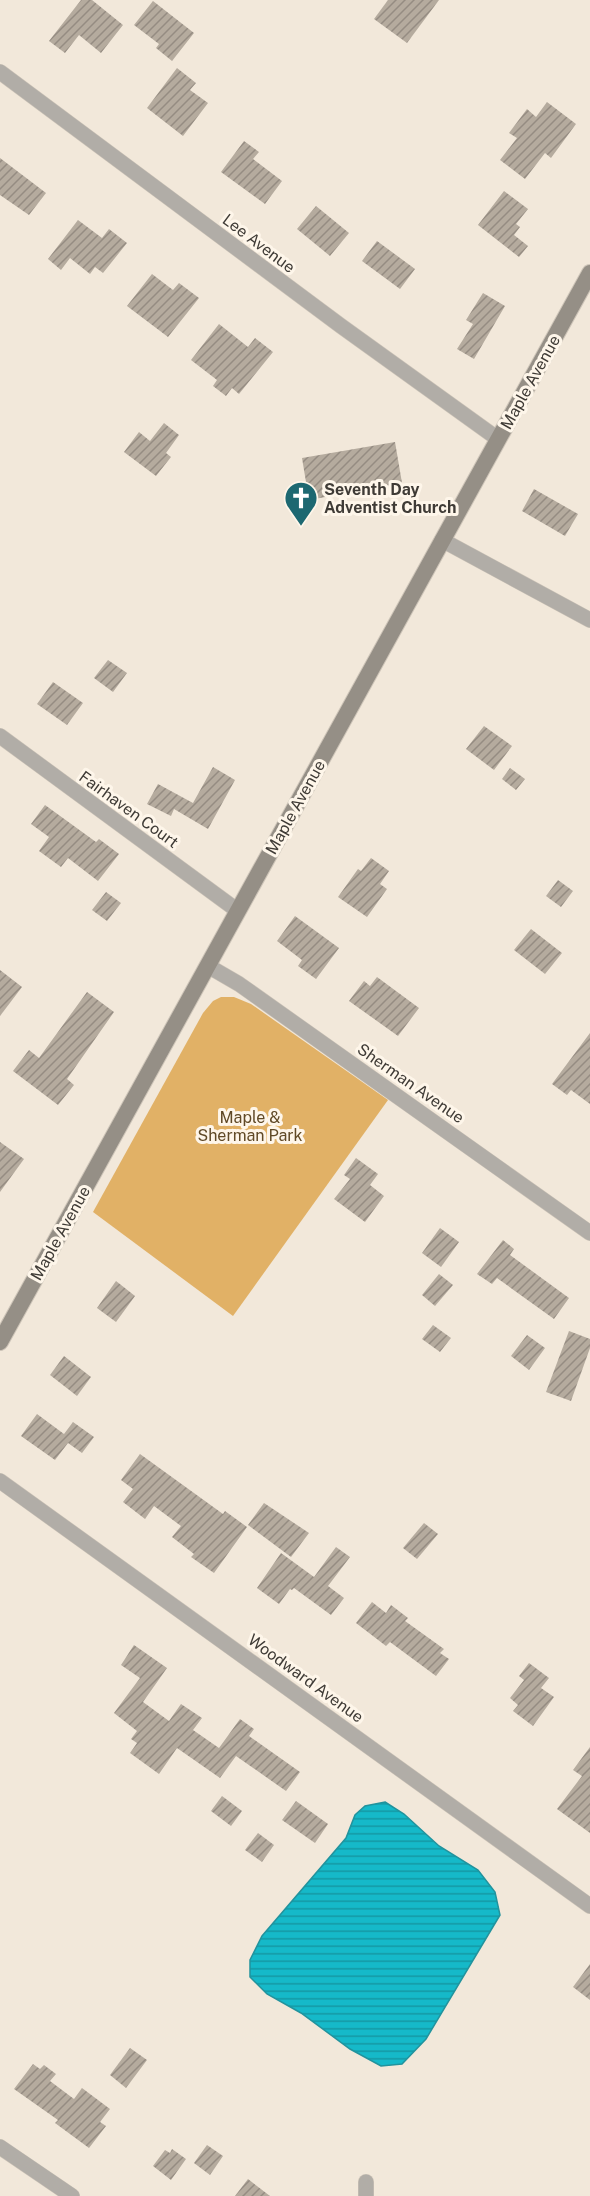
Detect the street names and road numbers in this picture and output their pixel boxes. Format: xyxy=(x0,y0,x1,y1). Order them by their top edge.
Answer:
street label: Lee Avenue xyxy=(219,210,299,277)
street label: Maple Avenue xyxy=(497,332,564,433)
street label: Maple Avenue xyxy=(262,757,329,858)
street label: Fairhaven Court xyxy=(75,767,182,852)
street label: Sherman Avenue xyxy=(354,1039,468,1127)
street label: Maple Avenue xyxy=(27,1183,94,1284)
street label: Woodward Avenue xyxy=(244,1630,367,1727)

